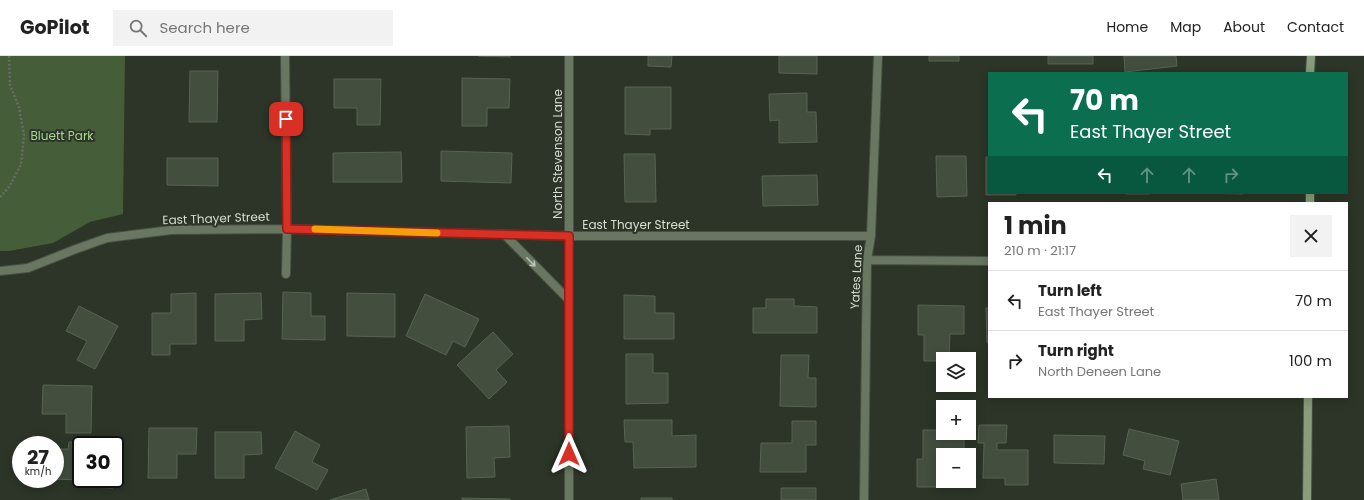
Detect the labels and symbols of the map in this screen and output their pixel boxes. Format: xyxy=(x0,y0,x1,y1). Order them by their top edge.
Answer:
street label: North Stevenson Lane xyxy=(549,89,566,219)
pin xyxy=(269,102,303,136)
park label: Bluett Park xyxy=(30,127,94,144)
street label: East Thayer Street xyxy=(162,208,270,228)
street label: East Thayer Street xyxy=(582,216,690,233)
street label: Yates Lane xyxy=(846,244,866,310)
one-way arrow xyxy=(526,257,536,267)
position arrow xyxy=(548,433,590,475)
speed limit sign: 30 xyxy=(72,436,124,488)

